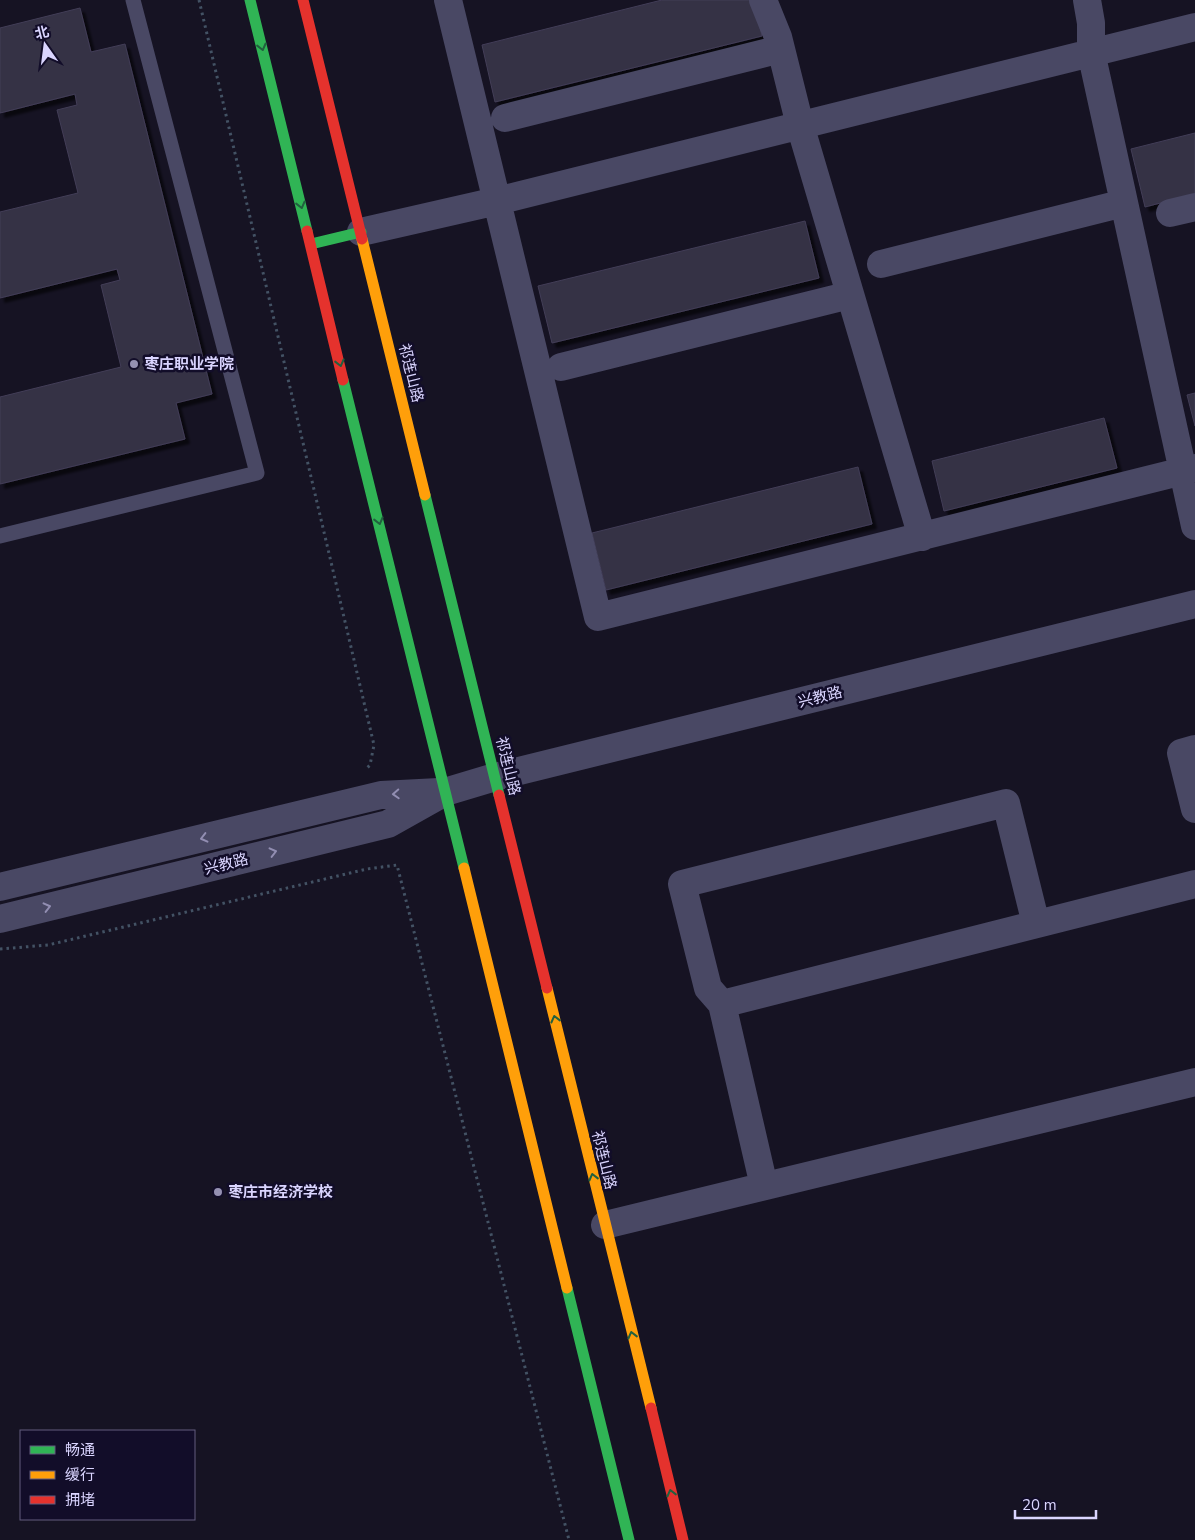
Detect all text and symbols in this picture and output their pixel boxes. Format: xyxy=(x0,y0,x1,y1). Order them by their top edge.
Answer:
north arrow xyxy=(20,20,70,70)
text: 北 xyxy=(33,22,51,44)
one-way arrow xyxy=(256,43,267,52)
one-way arrow xyxy=(295,201,306,210)
street label: 祁连山路 xyxy=(394,341,428,405)
place label: 枣庄职业学院 xyxy=(144,354,234,374)
marker: 枣庄职业学院 xyxy=(128,358,140,370)
one-way arrow xyxy=(334,358,345,367)
one-way arrow xyxy=(373,516,384,525)
street label: 兴教路 xyxy=(796,682,844,712)
street label: 祁连山路 xyxy=(491,734,525,798)
one-way arrow xyxy=(392,789,400,800)
one-way arrow xyxy=(200,832,209,843)
one-way arrow xyxy=(269,847,278,858)
street label: 兴教路 xyxy=(202,849,250,879)
one-way arrow xyxy=(43,902,52,913)
one-way arrow xyxy=(550,1016,560,1024)
street label: 祁连山路 xyxy=(587,1128,621,1192)
one-way arrow xyxy=(588,1173,599,1182)
place label: 枣庄市经济学校 xyxy=(228,1182,333,1202)
marker: 枣庄市经济学校 xyxy=(212,1186,224,1198)
one-way arrow xyxy=(627,1330,638,1339)
legend xyxy=(20,1430,195,1520)
text: 畅通 xyxy=(65,1440,95,1460)
text: 缓行 xyxy=(65,1465,95,1485)
one-way arrow xyxy=(666,1488,677,1497)
scale bar xyxy=(1015,1488,1096,1520)
text: 拥堵 xyxy=(65,1490,95,1510)
text: 20 m xyxy=(1022,1495,1057,1515)

